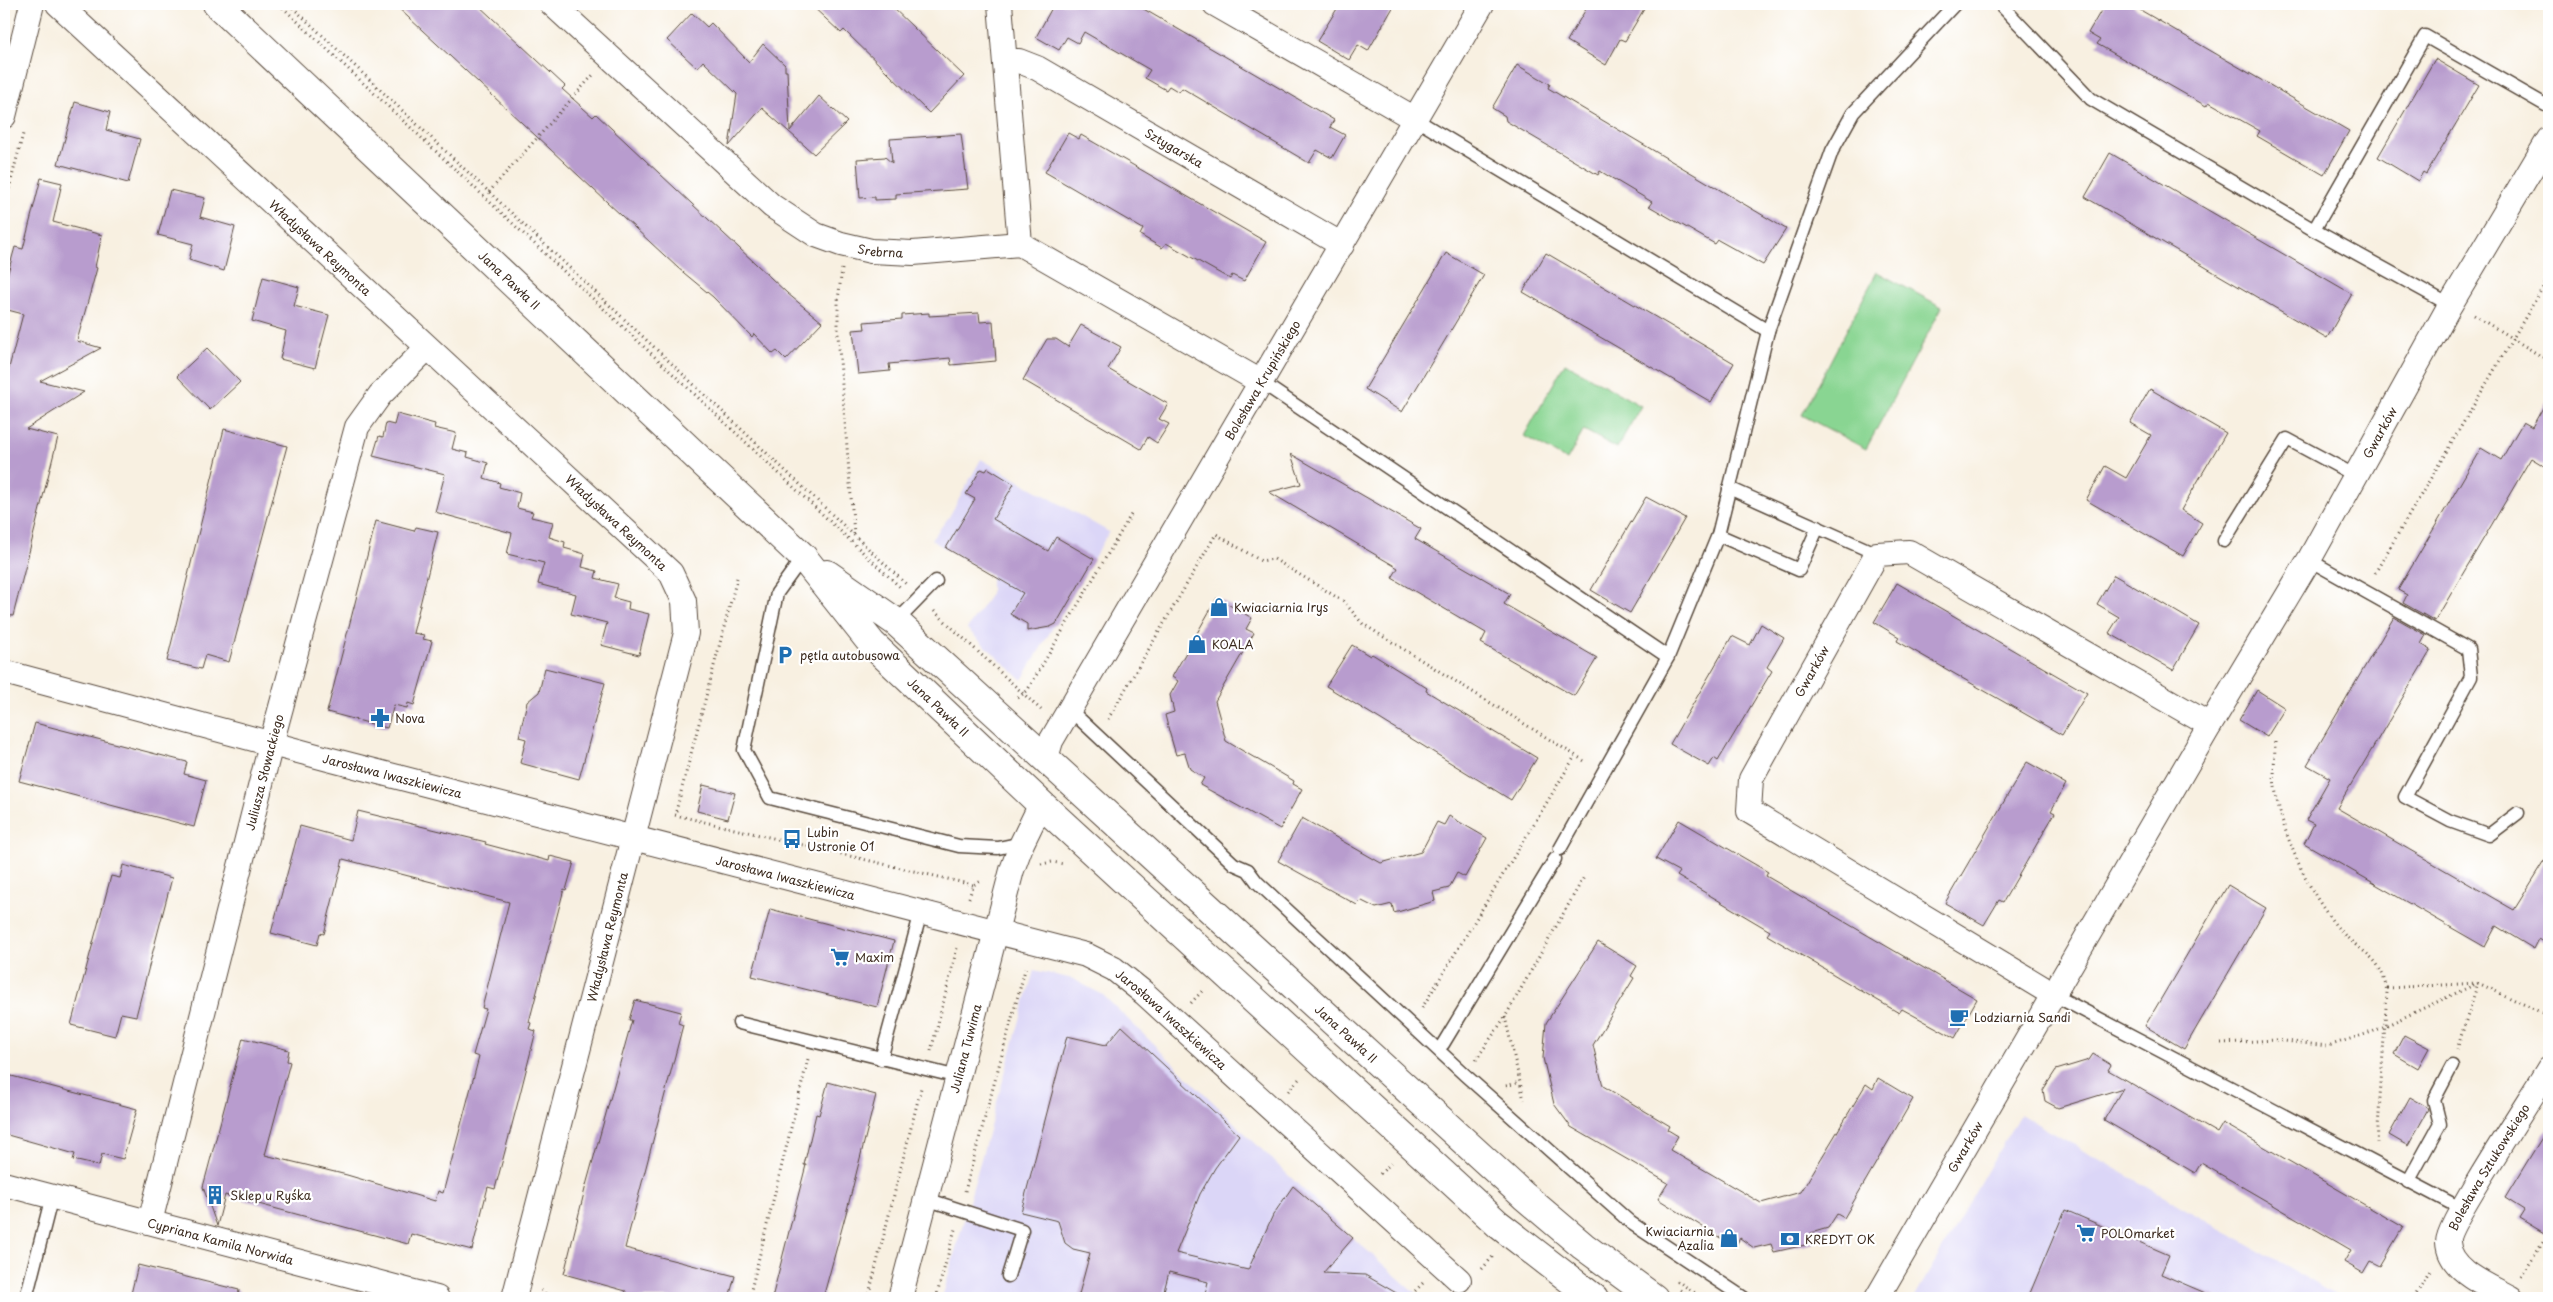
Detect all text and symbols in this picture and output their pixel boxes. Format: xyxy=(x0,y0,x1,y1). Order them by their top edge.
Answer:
street label: Sztygarska xyxy=(1142,124,1207,172)
street label: Władysława Reymonta xyxy=(265,196,376,300)
street label: Srebrna xyxy=(856,239,904,262)
street label: Jana Pawła II xyxy=(475,246,544,314)
street label: Bolesława Krupińskiego xyxy=(1220,316,1304,443)
street label: Gwarków xyxy=(2358,403,2401,461)
street label: Władysława Reymonta xyxy=(561,470,672,575)
shop icon: Kwiaciarnia Irys xyxy=(1208,596,1230,618)
place label: Kwiaciarnia Irys xyxy=(1234,598,1329,616)
shop icon: KOALA xyxy=(1186,633,1208,655)
place label: KOALA xyxy=(1212,635,1253,653)
street label: Gwarków xyxy=(1790,642,1833,700)
parking icon: pętla autobusowa xyxy=(774,644,796,666)
place label: pętla autobusowa xyxy=(800,646,900,664)
street label: Jana Pawła II xyxy=(903,673,973,740)
pharmacy icon: Nova xyxy=(369,707,391,729)
place label: Nova xyxy=(395,709,426,727)
street label: Juliusza Słowackiego xyxy=(240,712,288,832)
street label: Jarosława Iwaszkiewicza xyxy=(321,749,465,802)
place label: Lubin Ustronie 01 xyxy=(807,823,874,855)
bus stop icon: Lubin Ustronie 01 xyxy=(781,828,803,850)
street label: Jarosława Iwaszkiewicza xyxy=(714,851,858,904)
street label: Władysława Reymonta xyxy=(582,870,632,1004)
supermarket icon: Maxim xyxy=(829,946,851,968)
place label: Maxim xyxy=(855,948,894,966)
street label: Jarosława Iwaszkiewicza xyxy=(1112,965,1231,1074)
street label: Jana Pawła II xyxy=(1311,1000,1381,1067)
street label: Juliana Tuwima xyxy=(945,1001,986,1095)
cafe icon: Lodziarnia Sandi xyxy=(1948,1006,1970,1028)
place label: Lodziarnia Sandi xyxy=(1974,1008,2071,1026)
street label: Bolesława Sztukowskiego xyxy=(2444,1100,2534,1233)
street label: Gwarków xyxy=(1943,1118,1987,1176)
building icon: Sklep u Ryśka xyxy=(204,1184,226,1206)
place label: Sklep u Ryśka xyxy=(230,1186,312,1204)
street label: Cypriana Kamila Norwida xyxy=(146,1213,296,1269)
place label: Kwiaciarnia Azalia xyxy=(1645,1222,1715,1254)
supermarket icon: POLOmarket xyxy=(2075,1222,2097,1244)
place label: POLOmarket xyxy=(2101,1224,2175,1242)
shop icon: Kwiaciarnia Azalia xyxy=(1718,1227,1740,1249)
bank icon: KREDYT OK xyxy=(1779,1228,1801,1250)
place label: KREDYT OK xyxy=(1805,1230,1875,1248)

